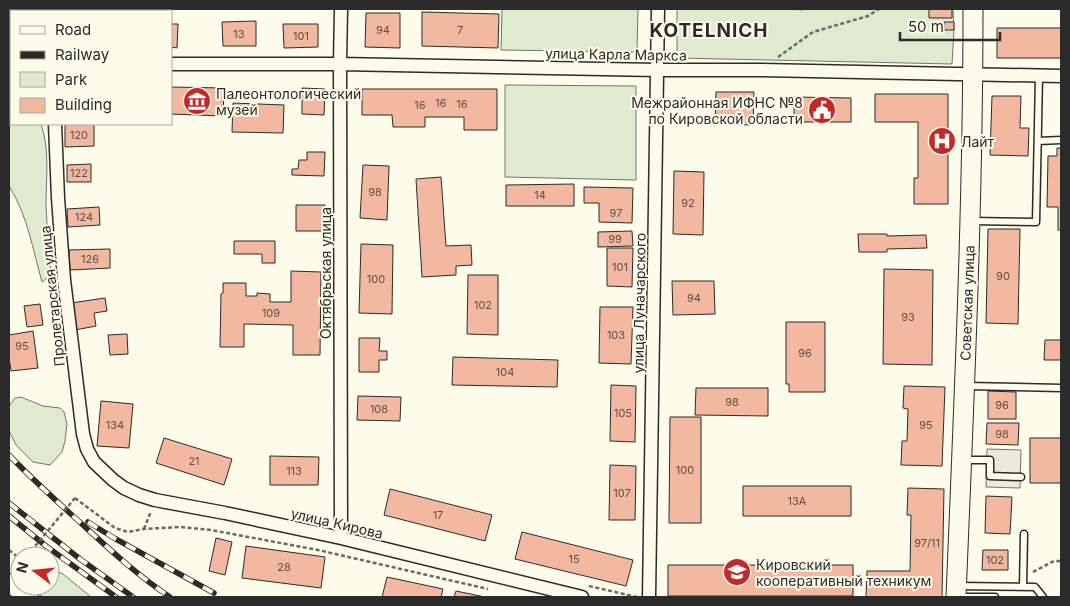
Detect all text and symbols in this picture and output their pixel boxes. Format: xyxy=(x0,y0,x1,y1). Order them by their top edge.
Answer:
legend xyxy=(10,10,172,125)
scale bar xyxy=(900,10,1000,42)
text: 50 m xyxy=(908,17,944,36)
district label: KOTELNICH xyxy=(650,19,768,42)
text: Road xyxy=(55,20,91,39)
house number: 94 xyxy=(376,23,390,37)
house number: 7 xyxy=(457,23,463,37)
house number: 13 xyxy=(233,27,245,41)
house number: 101 xyxy=(293,29,309,43)
street label: улица Карла Маркса xyxy=(545,44,687,64)
text: Railway xyxy=(55,45,110,64)
text: Park xyxy=(55,70,88,89)
place label: Палеонтологический музей xyxy=(216,85,361,118)
museum icon: Палеонтологический музей xyxy=(182,86,212,116)
place label: Межрайонная ИФНС №8 по Кировской области xyxy=(631,94,803,127)
text: Building xyxy=(55,95,112,114)
public building icon: Межрайонная ИФНС №8 по Кировской области xyxy=(807,95,837,125)
house number: 16 xyxy=(435,96,447,110)
house number: 16 xyxy=(456,97,468,111)
house number: 16 xyxy=(414,98,426,112)
hospital icon: Лайт xyxy=(927,126,957,156)
house number: 120 xyxy=(70,128,88,142)
place label: Лайт xyxy=(961,133,995,150)
house number: 122 xyxy=(70,166,88,180)
house number: 98 xyxy=(368,185,382,199)
house number: 14 xyxy=(534,188,546,202)
house number: 92 xyxy=(681,196,695,210)
house number: 97 xyxy=(610,206,622,220)
street label: Октябрьская улица xyxy=(317,207,334,339)
house number: 124 xyxy=(75,210,93,224)
street label: Пролетарская улица xyxy=(36,225,68,367)
house number: 99 xyxy=(608,232,622,246)
street label: улица Луначарского xyxy=(629,232,649,374)
street label: Советская улица xyxy=(956,245,978,361)
house number: 126 xyxy=(81,252,99,266)
house number: 101 xyxy=(612,260,628,274)
house number: 90 xyxy=(996,269,1010,283)
house number: 100 xyxy=(367,272,385,286)
house number: 94 xyxy=(687,291,701,305)
house number: 102 xyxy=(474,298,492,312)
house number: 109 xyxy=(262,306,280,320)
house number: 93 xyxy=(901,310,915,324)
house number: 103 xyxy=(607,328,625,342)
house number: 95 xyxy=(15,339,29,353)
house number: 96 xyxy=(798,346,812,360)
house number: 104 xyxy=(496,365,514,379)
house number: 98 xyxy=(725,395,739,409)
house number: 96 xyxy=(995,398,1009,412)
house number: 108 xyxy=(370,402,388,416)
house number: 105 xyxy=(614,406,632,420)
house number: 134 xyxy=(106,418,124,432)
house number: 95 xyxy=(919,418,933,432)
house number: 98 xyxy=(995,427,1009,441)
house number: 21 xyxy=(188,454,200,468)
house number: 100 xyxy=(676,463,694,477)
house number: 113 xyxy=(286,464,302,478)
house number: 107 xyxy=(613,486,631,500)
house number: 13А xyxy=(788,494,807,508)
street label: улица Кирова xyxy=(289,504,385,542)
house number: 17 xyxy=(433,508,443,522)
house number: 97/11 xyxy=(914,536,940,550)
north arrow xyxy=(10,546,60,596)
house number: 15 xyxy=(568,552,580,566)
house number: 102 xyxy=(986,553,1004,567)
place label: Кировский кооперативный техникум xyxy=(756,556,931,589)
school or university icon: Кировский кооперативный техникум xyxy=(722,557,752,587)
text: N xyxy=(12,560,32,575)
house number: 28 xyxy=(277,560,291,574)

